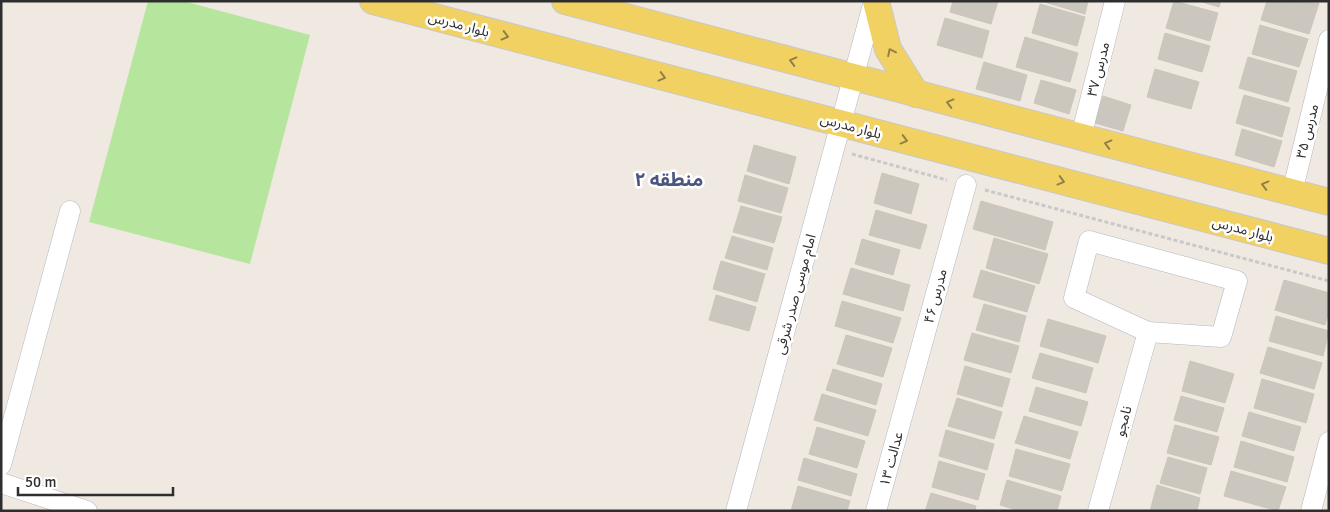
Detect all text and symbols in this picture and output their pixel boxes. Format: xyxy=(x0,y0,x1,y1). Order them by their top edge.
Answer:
street label: بلوار مدرس xyxy=(426,8,492,41)
one-way arrow xyxy=(501,30,510,41)
street label: مدرس ۳۷ xyxy=(1084,40,1113,98)
one-way arrow xyxy=(887,48,897,57)
one-way arrow xyxy=(789,56,798,67)
one-way arrow xyxy=(658,71,667,82)
one-way arrow xyxy=(946,98,955,109)
street label: مدرس ۳۵ xyxy=(1293,102,1322,160)
street label: بلوار مدرس xyxy=(818,110,884,143)
one-way arrow xyxy=(900,135,908,145)
one-way arrow xyxy=(1103,139,1112,150)
district label: منطقه ۲ xyxy=(635,168,703,192)
one-way arrow xyxy=(1057,176,1065,186)
one-way arrow xyxy=(1261,181,1269,191)
street label: بلوار مدرس xyxy=(1210,213,1276,246)
street label: امام موسی صدر شرقی xyxy=(771,232,822,357)
street label: مدرس ۴۶ xyxy=(920,267,951,325)
street label: نامجو xyxy=(1111,404,1136,438)
street label: عدالت ۱۳ xyxy=(876,430,907,488)
scale bar xyxy=(18,464,172,496)
text: 50 m xyxy=(25,473,56,491)

